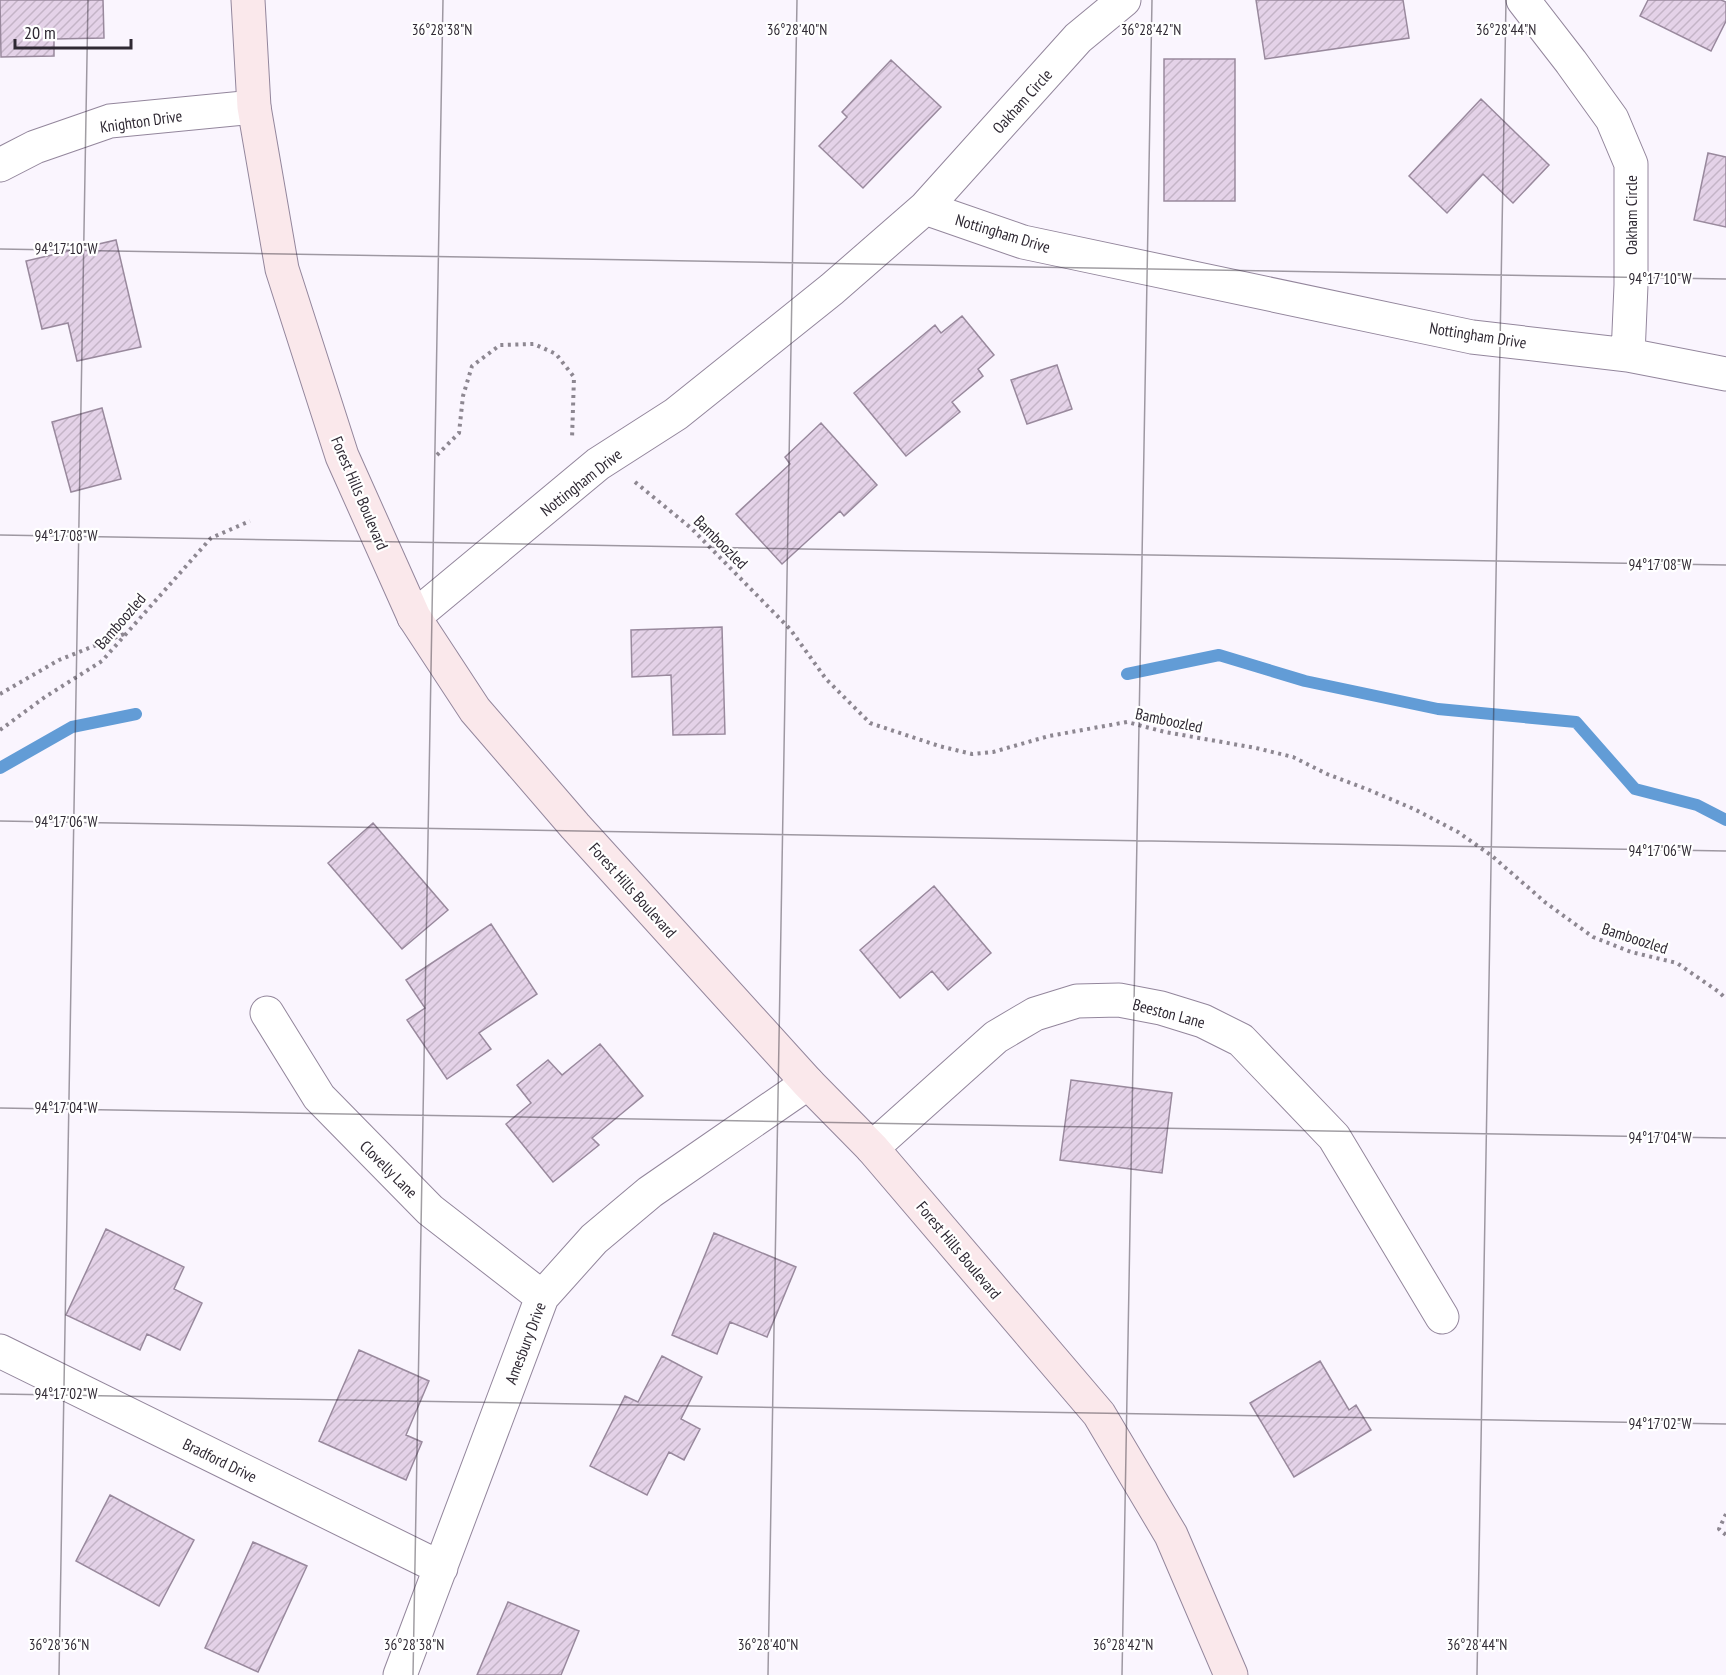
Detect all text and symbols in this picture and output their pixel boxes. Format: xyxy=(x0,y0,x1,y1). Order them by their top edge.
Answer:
scale bar xyxy=(15,12,130,50)
text: 36°28'38"N xyxy=(412,20,472,39)
text: 36°28'40"N xyxy=(767,20,827,39)
text: 36°28'42"N xyxy=(1121,20,1181,39)
text: 36°28'44"N xyxy=(1476,20,1536,39)
text: 20 m xyxy=(24,21,56,44)
street label: Oakham Circle xyxy=(988,65,1056,137)
street label: Knighton Drive xyxy=(99,105,183,137)
street label: Oakham Circle xyxy=(1621,175,1641,255)
street label: Nottingham Drive xyxy=(953,209,1053,257)
text: 94°17'10"W xyxy=(34,239,98,258)
text: 94°17'10"W xyxy=(1628,269,1692,288)
street label: Nottingham Drive xyxy=(1428,317,1528,353)
street label: Forest Hills Boulevard xyxy=(327,433,393,553)
street label: Nottingham Drive xyxy=(536,444,626,520)
street label: Bamboozled xyxy=(690,511,752,573)
text: 94°17'08"W xyxy=(34,526,98,545)
text: 94°17'08"W xyxy=(1628,555,1692,574)
street label: Bamboozled xyxy=(90,589,150,653)
street label: Bamboozled xyxy=(1134,703,1204,737)
text: 94°17'06"W xyxy=(34,812,98,831)
street label: Forest Hills Boulevard xyxy=(585,838,681,942)
text: 94°17'06"W xyxy=(1628,841,1692,860)
street label: Bamboozled xyxy=(1600,918,1670,958)
street label: Beeston Lane xyxy=(1131,994,1207,1032)
text: 94°17'04"W xyxy=(34,1098,98,1117)
text: 94°17'04"W xyxy=(1628,1128,1692,1147)
street label: Clovelly Lane xyxy=(356,1136,422,1202)
street label: Forest Hills Boulevard xyxy=(912,1197,1006,1303)
street label: Amesbury Drive xyxy=(500,1299,550,1387)
text: 94°17'02"W xyxy=(34,1384,98,1403)
text: 94°17'02"W xyxy=(1628,1414,1692,1433)
street label: Bradford Drive xyxy=(180,1433,260,1487)
text: 36°28'36"N xyxy=(29,1635,89,1654)
text: 36°28'38"N xyxy=(384,1635,444,1654)
text: 36°28'40"N xyxy=(738,1635,798,1654)
text: 36°28'42"N xyxy=(1093,1635,1153,1654)
text: 36°28'44"N xyxy=(1447,1635,1507,1654)

